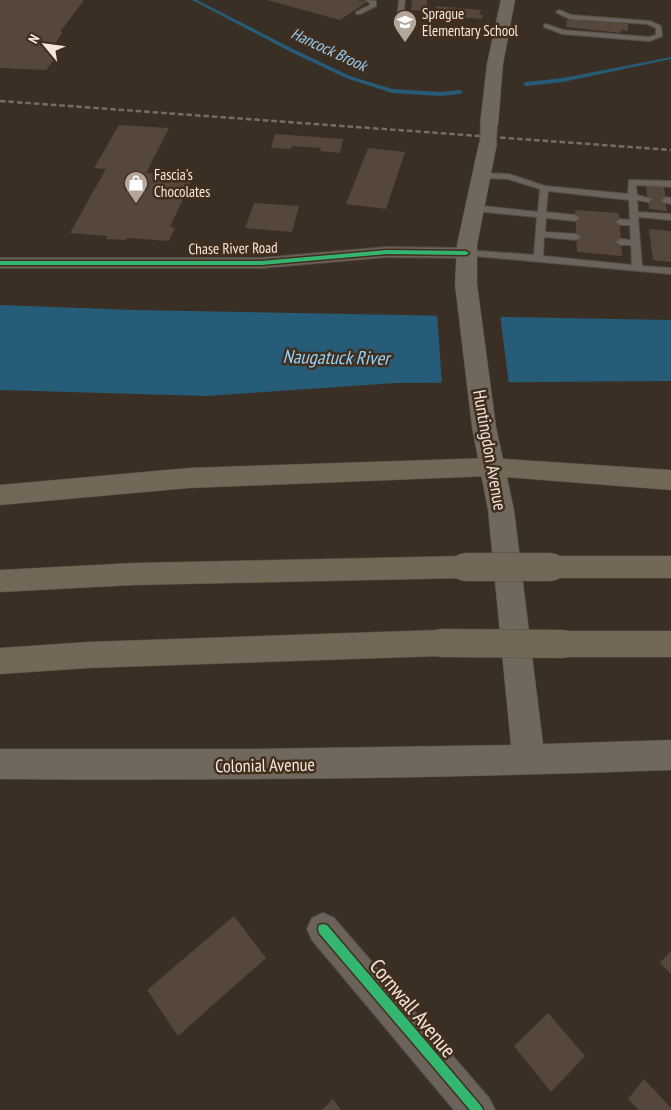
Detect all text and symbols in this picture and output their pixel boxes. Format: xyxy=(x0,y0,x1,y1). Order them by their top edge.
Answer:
place label: Sprague Elementary School xyxy=(422,4,519,40)
school or university icon: Sprague Elementary School xyxy=(392,9,418,43)
north arrow xyxy=(20,20,70,70)
water label: Hancock Brook xyxy=(288,23,372,76)
text: N xyxy=(24,31,43,46)
place label: Fascia's Chocolates xyxy=(154,165,210,201)
shop icon: Fascia's Chocolates xyxy=(123,170,149,204)
street label: Chase River Road xyxy=(188,238,278,258)
water label: Naugatuck River xyxy=(282,344,392,370)
street label: Huntingdon Avenue xyxy=(468,388,512,512)
street label: Colonial Avenue xyxy=(215,753,315,777)
street label: Cornwall Avenue xyxy=(364,953,462,1063)

